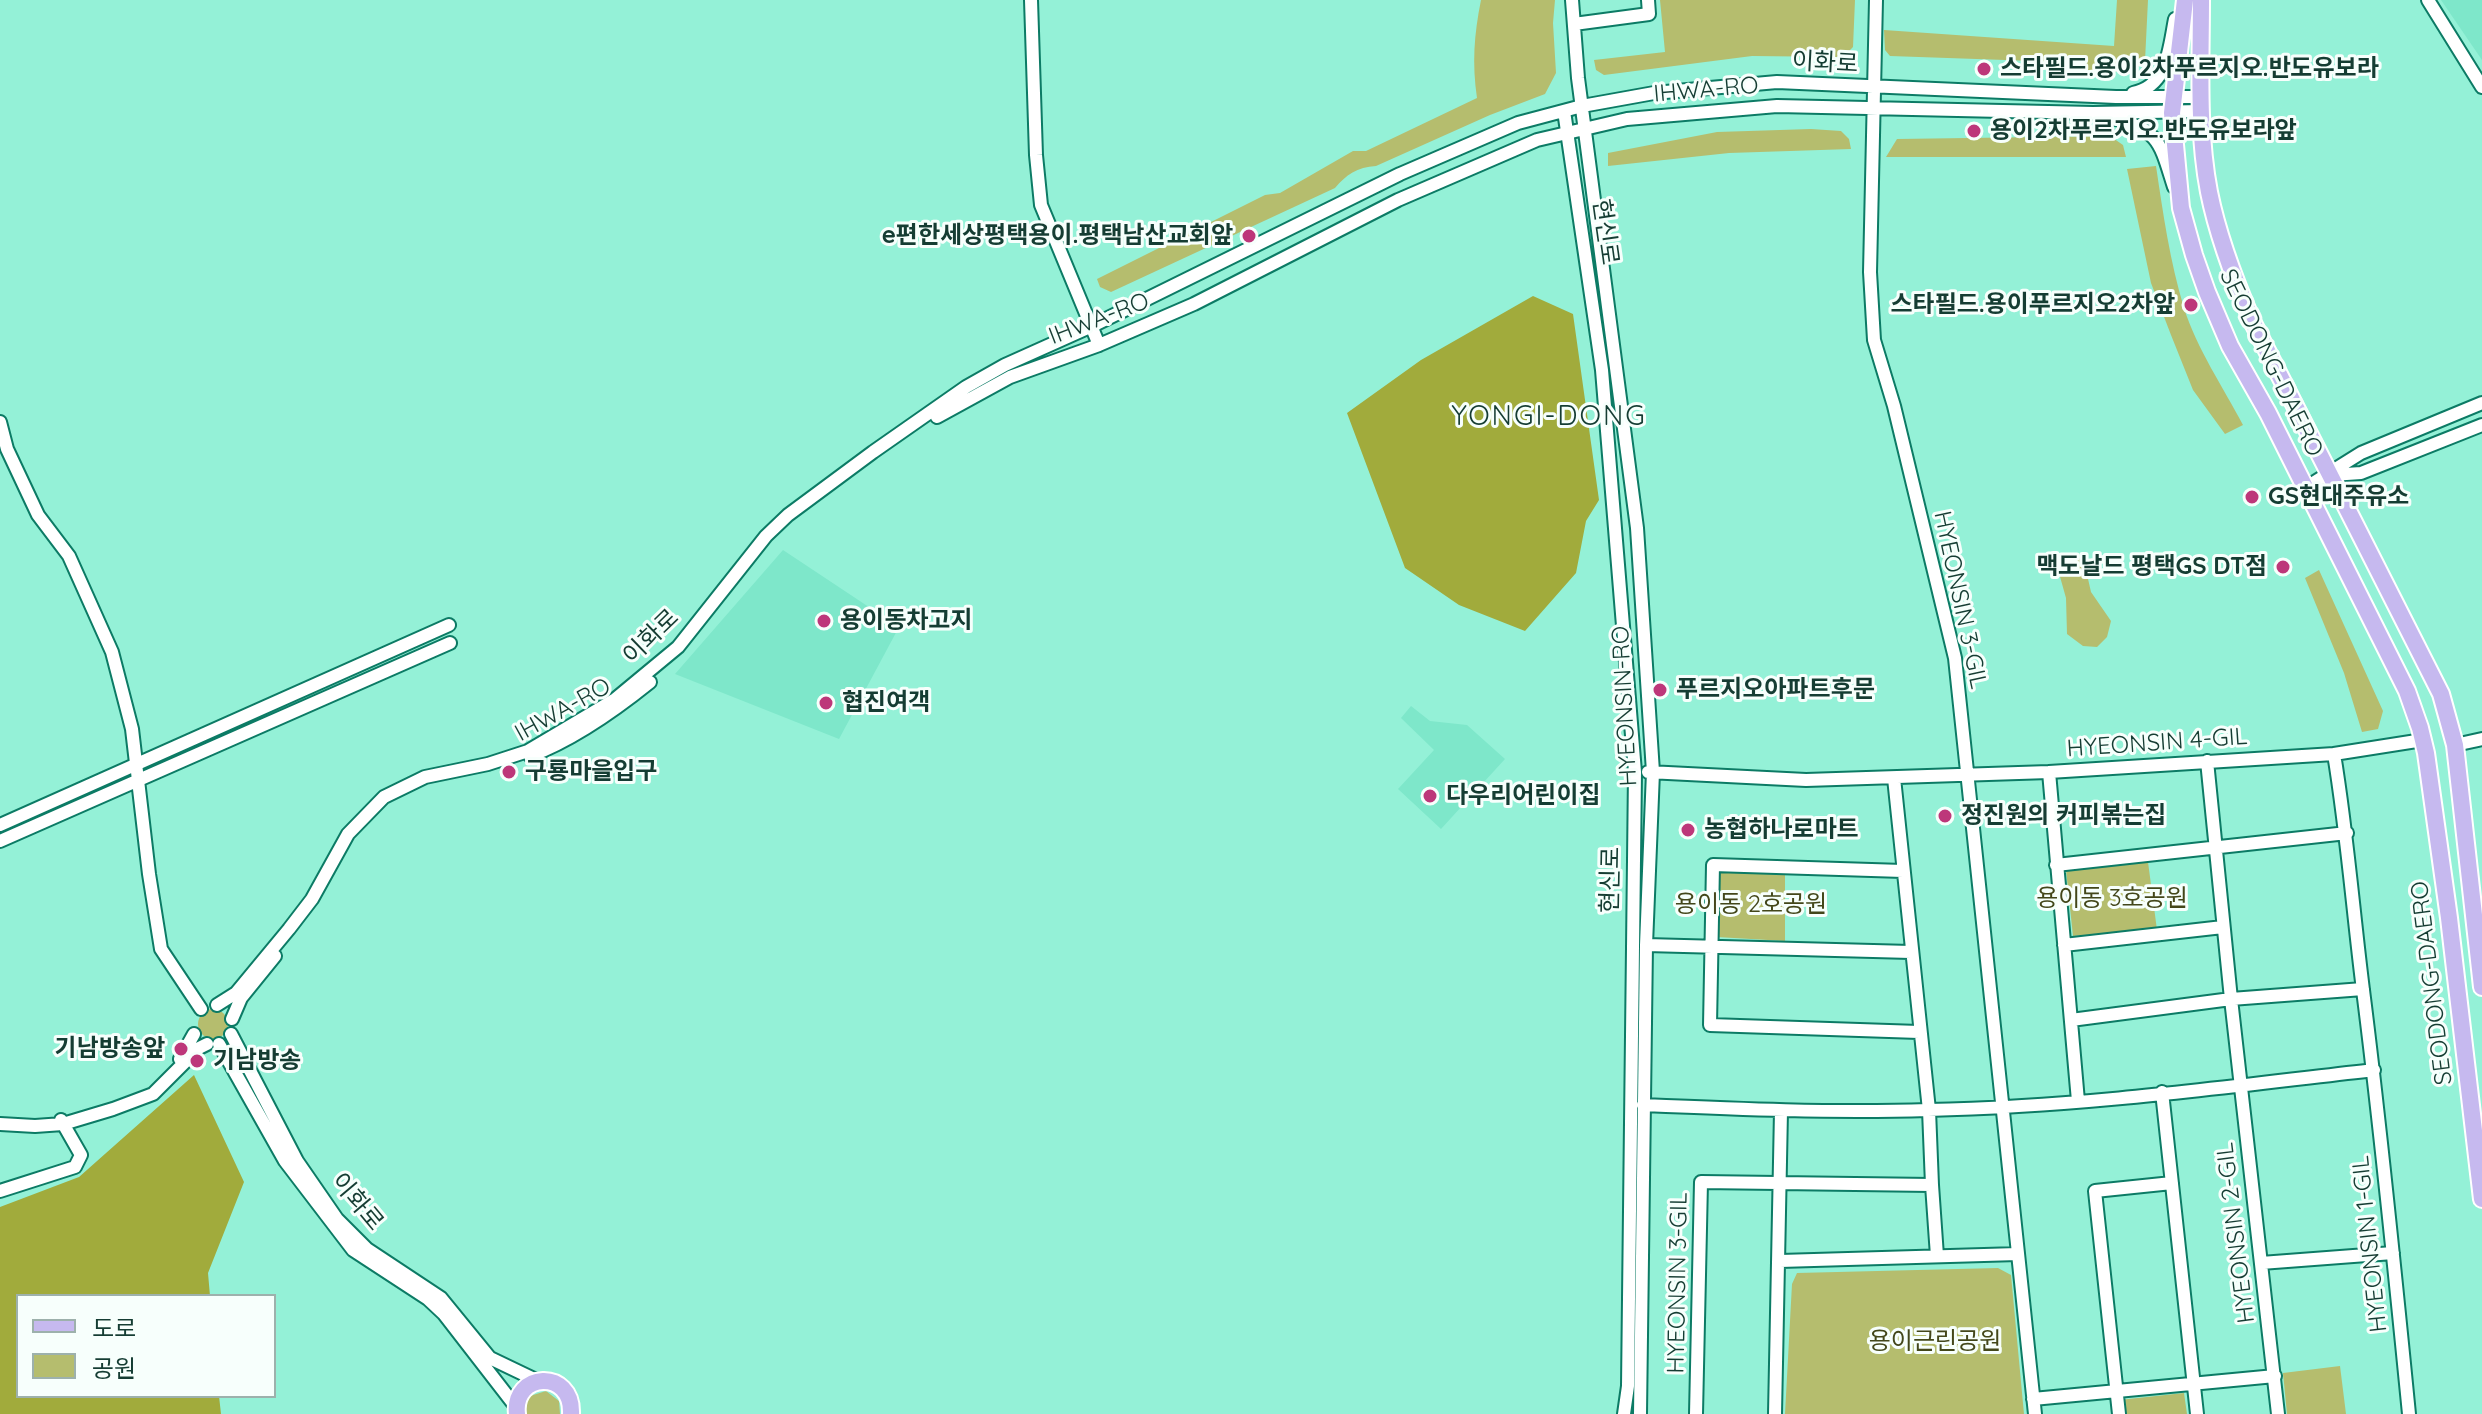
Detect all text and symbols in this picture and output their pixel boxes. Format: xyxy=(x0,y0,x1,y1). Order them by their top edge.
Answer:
street label: 이화로 xyxy=(1791,47,1859,79)
place label: 스타필드.용이2차푸르지오.반도유보라 xyxy=(2000,55,2379,83)
marker: 스타필드.용이2차푸르지오.반도유보라 xyxy=(1975,60,1993,78)
street label: IHWA-RO xyxy=(1652,71,1760,109)
place label: 용이2차푸르지오.반도유보라앞 xyxy=(1990,117,2297,145)
marker: 용이2차푸르지오.반도유보라앞 xyxy=(1965,122,1983,140)
street label: 현신로 xyxy=(1586,197,1624,267)
place label: e편한세상평택용이.평택남산교회앞 xyxy=(882,222,1233,250)
marker: e편한세상평택용이.평택남산교회앞 xyxy=(1240,227,1258,245)
street label: SEODONG-DAERO xyxy=(2213,264,2329,462)
street label: IHWA-RO xyxy=(1045,287,1153,351)
place label: 스타필드.용이푸르지오2차앞 xyxy=(1890,291,2175,319)
marker: 스타필드.용이푸르지오2차앞 xyxy=(2182,296,2200,314)
district label: YONGI-DONG xyxy=(1451,400,1647,434)
place label: GS현대주유소 xyxy=(2268,483,2409,511)
marker: GS현대주유소 xyxy=(2243,488,2261,506)
street label: HYEONSIN 3-GIL xyxy=(1927,508,1993,692)
place label: 맥도날드 평택GS DT점 xyxy=(2036,553,2267,581)
marker: 맥도날드 평택GS DT점 xyxy=(2274,558,2292,576)
street label: 이화로 xyxy=(617,604,685,670)
place label: 용이동차고지 xyxy=(840,607,972,635)
marker: 용이동차고지 xyxy=(815,612,833,630)
street label: HYEONSIN-RO xyxy=(1606,625,1644,787)
street label: IHWA-RO xyxy=(510,672,616,748)
place label: 푸르지오아파트후문 xyxy=(1676,676,1875,704)
marker: 푸르지오아파트후문 xyxy=(1651,681,1669,699)
place label: 협진여객 xyxy=(842,689,930,717)
marker: 협진여객 xyxy=(817,694,835,712)
street label: HYEONSIN 4-GIL xyxy=(2066,722,2248,764)
place label: 구룡마을입구 xyxy=(525,758,657,786)
marker: 구룡마을입구 xyxy=(500,763,518,781)
place label: 다우리어린이집 xyxy=(1446,782,1601,810)
marker: 다우리어린이집 xyxy=(1421,787,1439,805)
place label: 정진원의 커피볶는집 xyxy=(1961,802,2166,830)
marker: 정진원의 커피볶는집 xyxy=(1936,807,1954,825)
place label: 농협하나로마트 xyxy=(1704,816,1859,844)
marker: 농협하나로마트 xyxy=(1679,821,1697,839)
street label: 현신로 xyxy=(1596,847,1626,913)
street label: SEODONG-DAERO xyxy=(2405,879,2459,1087)
park label: 용이동 3호공원 xyxy=(2036,885,2188,913)
park label: 용이동 2호공원 xyxy=(1675,891,1827,919)
place label: 기남방송앞 xyxy=(55,1035,165,1063)
marker: 기남방송앞 xyxy=(172,1040,190,1058)
place label: 기남방송 xyxy=(213,1047,301,1075)
marker: 기남방송 xyxy=(188,1052,206,1070)
street label: HYEONSIN 2-GIL xyxy=(2211,1141,2261,1325)
street label: HYEONSIN 1-GIL xyxy=(2346,1154,2394,1334)
street label: 이화로 xyxy=(325,1167,389,1237)
street label: HYEONSIN 3-GIL xyxy=(1662,1192,1694,1374)
legend xyxy=(16,1294,276,1398)
text: 도로 xyxy=(92,1313,136,1343)
park label: 용이근린공원 xyxy=(1869,1328,2001,1356)
text: 공원 xyxy=(92,1353,136,1383)

